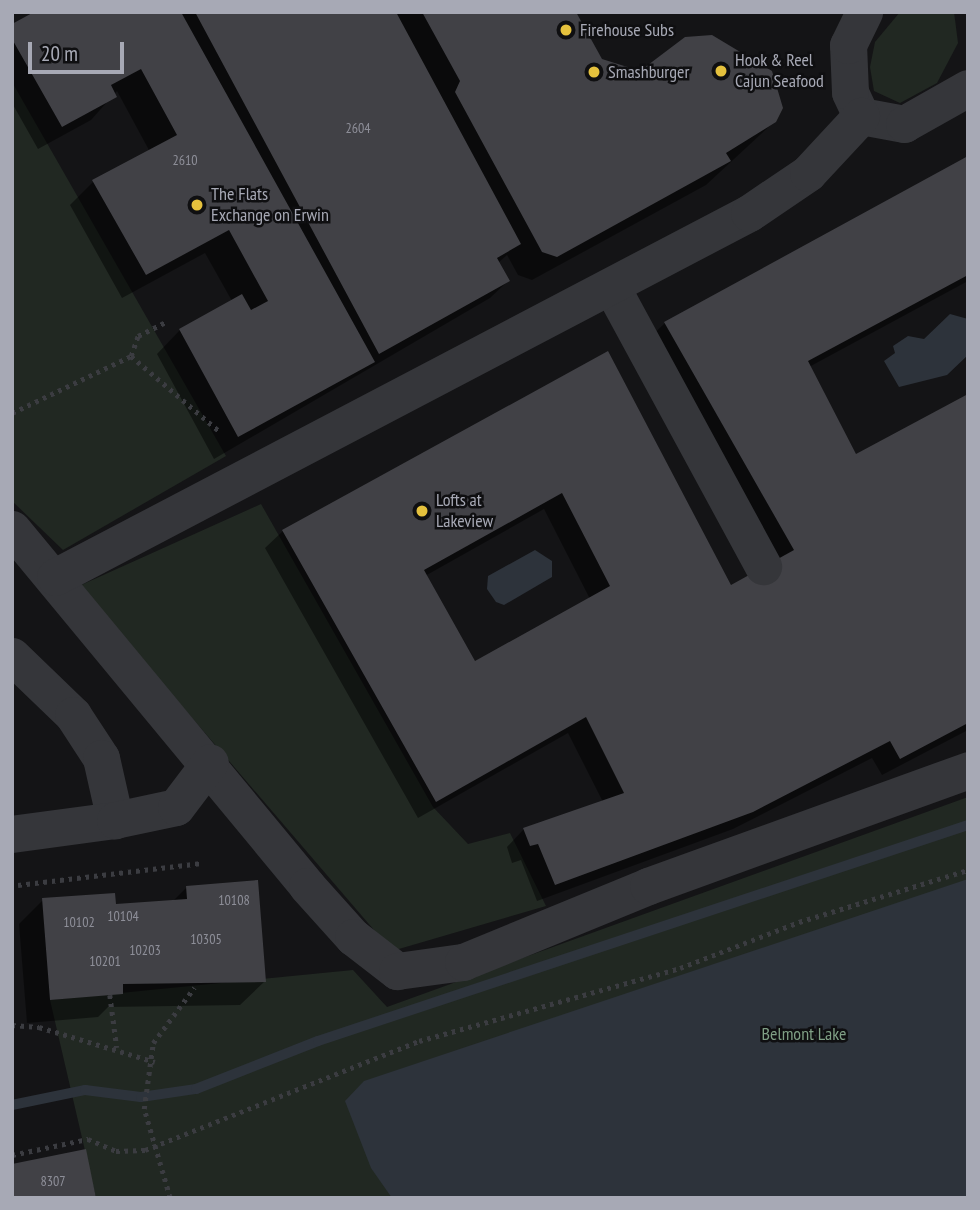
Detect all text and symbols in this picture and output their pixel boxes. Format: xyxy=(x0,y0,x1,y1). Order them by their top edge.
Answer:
place label: Firehouse Subs xyxy=(580,19,674,41)
marker: Firehouse Subs xyxy=(558,22,574,38)
scale bar xyxy=(32,28,128,72)
text: 20 m xyxy=(41,40,78,67)
place label: Hook & Reel Cajun Seafood xyxy=(735,50,824,92)
place label: Smashburger xyxy=(608,61,689,83)
marker: Hook & Reel Cajun Seafood xyxy=(713,63,729,79)
marker: Smashburger xyxy=(586,64,602,80)
house number: 2604 xyxy=(345,120,371,136)
house number: 2610 xyxy=(172,152,198,168)
place label: The Flats Exchange on Erwin xyxy=(211,184,329,227)
marker: The Flats Exchange on Erwin xyxy=(189,197,205,213)
place label: Lofts at Lakeview xyxy=(436,490,493,532)
marker: Lofts at Lakeview xyxy=(414,503,430,519)
house number: 10108 xyxy=(218,892,250,908)
house number: 10104 xyxy=(107,908,139,924)
house number: 10102 xyxy=(63,914,95,930)
house number: 10305 xyxy=(190,931,222,947)
house number: 10203 xyxy=(129,942,161,958)
house number: 10201 xyxy=(89,953,121,969)
park label: Belmont Lake xyxy=(762,1023,846,1045)
house number: 8307 xyxy=(40,1173,66,1189)

